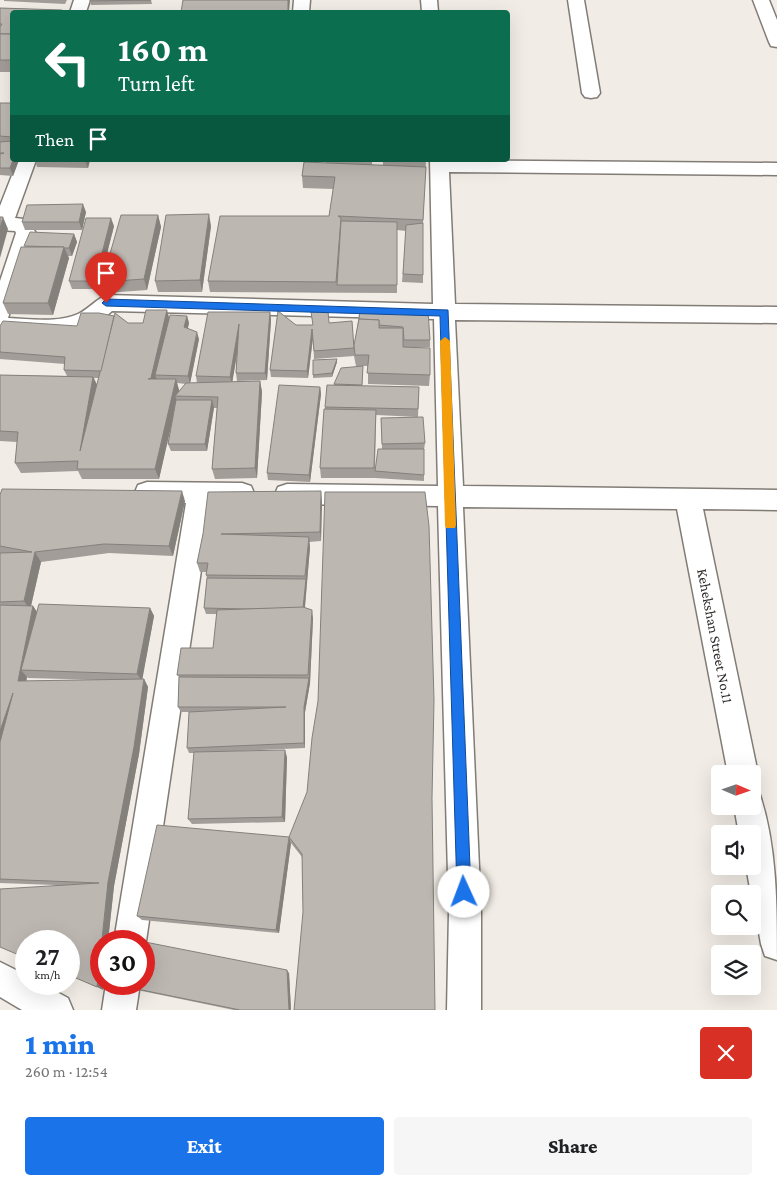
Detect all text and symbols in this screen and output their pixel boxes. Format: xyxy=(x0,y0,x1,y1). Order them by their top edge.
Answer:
icon: left xyxy=(35,30,100,95)
text: 160 m xyxy=(118,30,208,69)
text: Turn left xyxy=(118,71,195,96)
icon: arrive xyxy=(84,125,112,153)
text: Then xyxy=(35,129,74,150)
pin xyxy=(85,252,127,303)
icon: arrive xyxy=(92,259,120,287)
street label: Kehekshan Street No.11 xyxy=(694,567,736,705)
north arrow xyxy=(711,765,761,815)
map controls xyxy=(711,765,761,995)
button: sound xyxy=(711,825,761,875)
position arrow xyxy=(437,865,489,917)
button: search xyxy=(711,885,761,935)
speed limit sign: 30 xyxy=(90,930,155,995)
text: 27 xyxy=(35,943,60,970)
button: layers xyxy=(711,945,761,995)
text: km/h xyxy=(35,968,60,982)
text: 1 min xyxy=(25,1027,95,1060)
button: close xyxy=(700,1027,752,1079)
text: 260 m · 12:54 xyxy=(25,1063,108,1080)
button: Exit xyxy=(25,1117,384,1175)
button: Share xyxy=(394,1117,752,1175)

